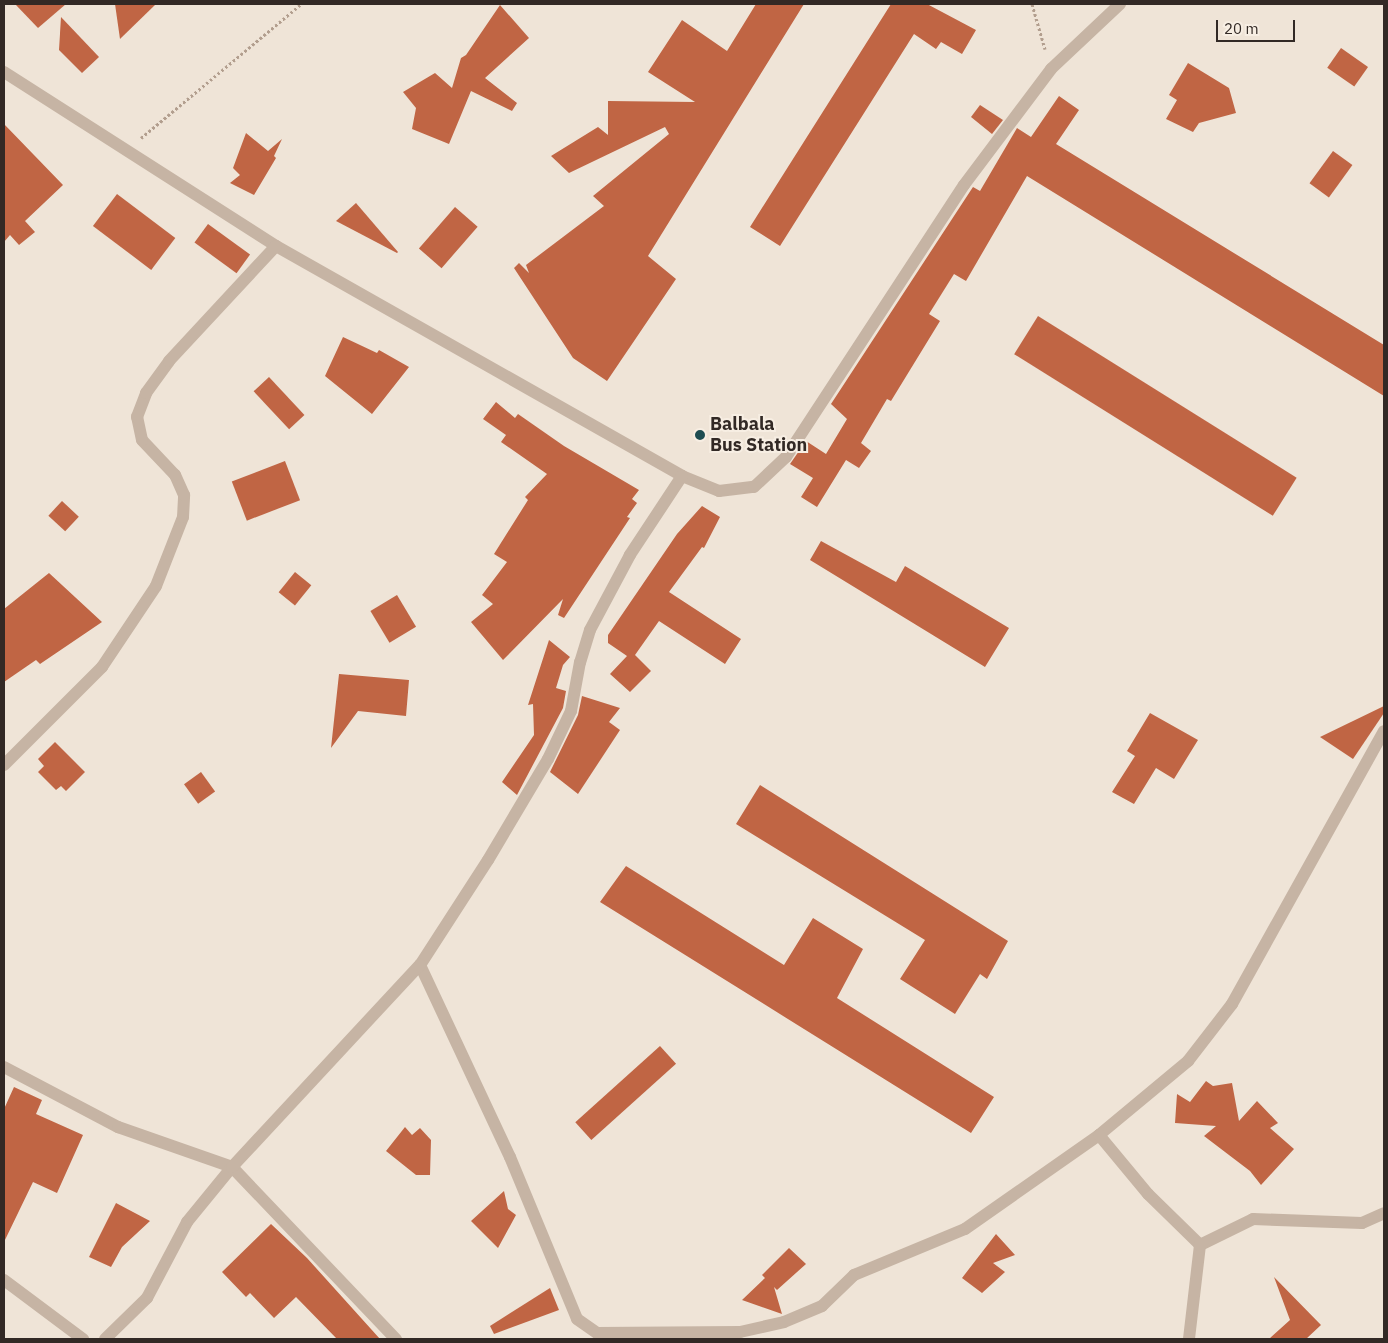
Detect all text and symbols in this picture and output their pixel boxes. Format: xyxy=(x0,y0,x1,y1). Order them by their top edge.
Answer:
scale bar xyxy=(1218,10,1297,42)
text: 20 m xyxy=(1224,19,1259,38)
place label: Balbala Bus Station xyxy=(710,414,807,456)
marker: Balbala Bus Station xyxy=(694,429,706,441)

